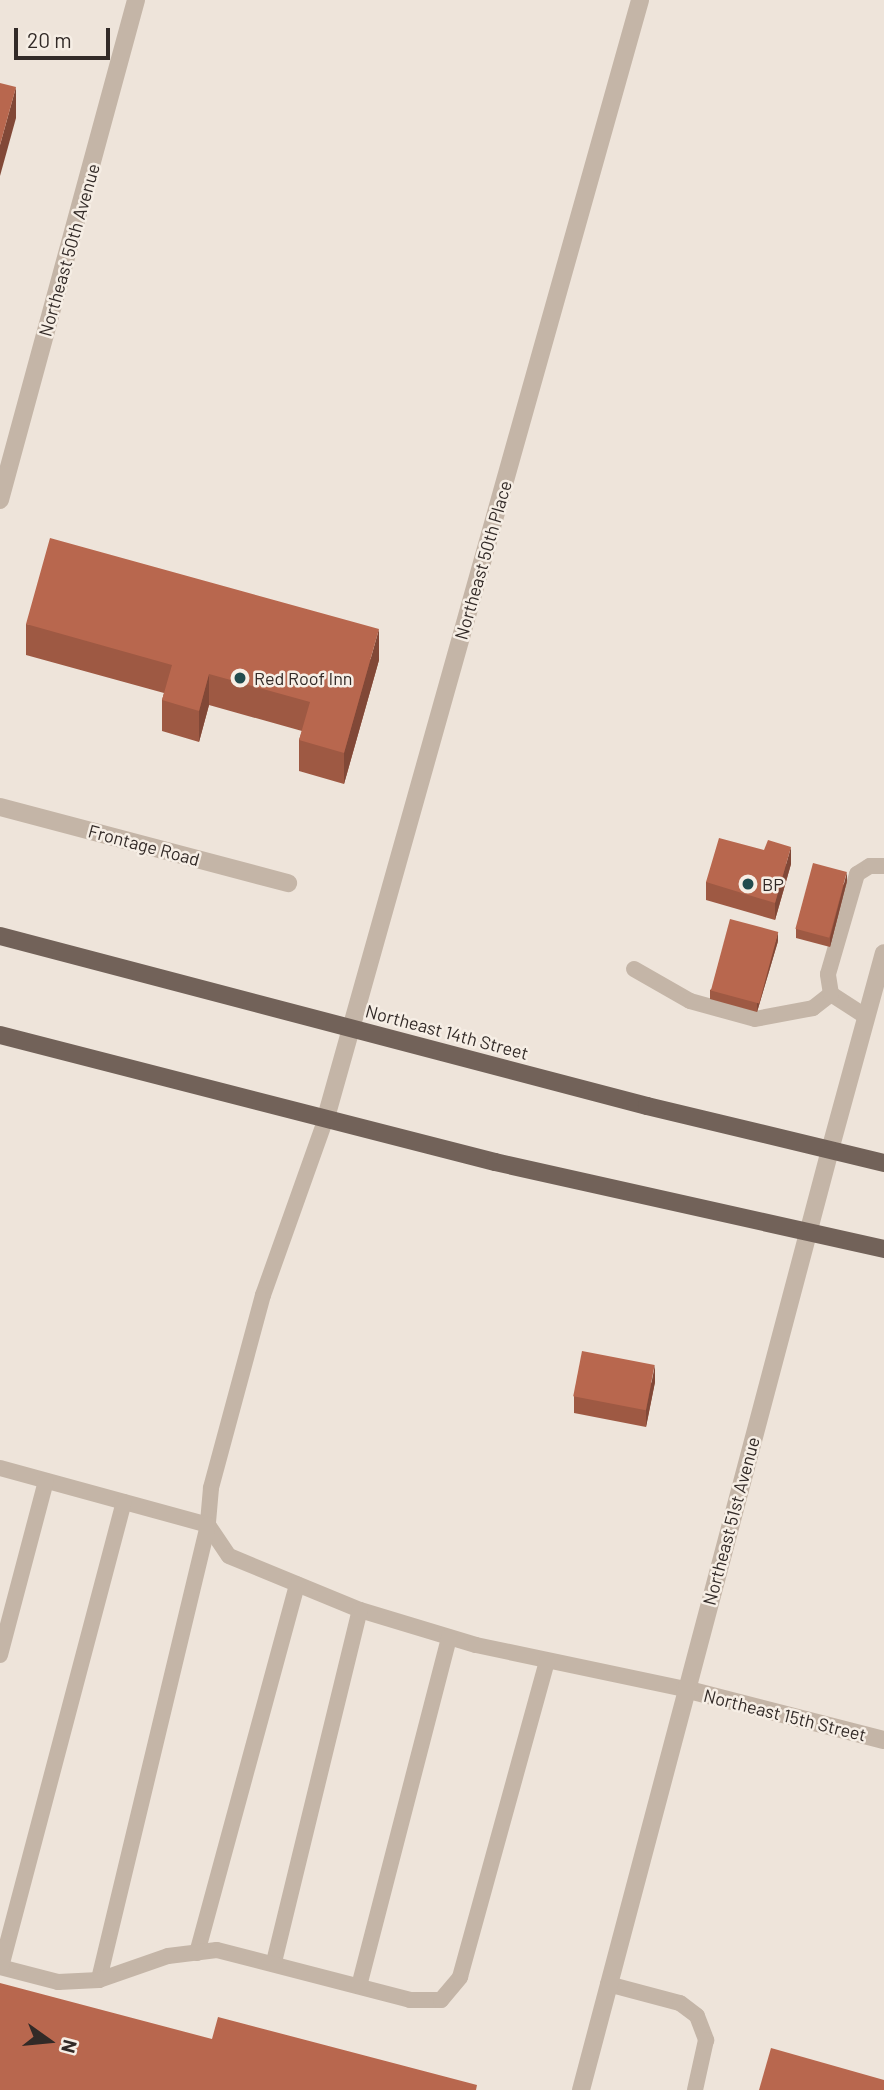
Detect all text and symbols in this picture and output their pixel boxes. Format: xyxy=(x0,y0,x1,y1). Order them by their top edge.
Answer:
scale bar xyxy=(18,14,114,58)
text: 20 m xyxy=(27,27,72,52)
street label: Northeast 50th Avenue xyxy=(34,161,104,339)
street label: Northeast 50th Place xyxy=(450,478,516,642)
place label: Red Roof Inn xyxy=(254,667,353,689)
marker: Red Roof Inn xyxy=(232,670,248,686)
street label: Frontage Road xyxy=(86,820,202,870)
place label: BP xyxy=(762,873,784,895)
marker: BP xyxy=(740,876,756,892)
street label: Northeast 14th Street xyxy=(363,1000,531,1064)
street label: Northeast 51st Avenue xyxy=(698,1434,764,1608)
street label: Northeast 15th Street xyxy=(701,1684,869,1746)
north arrow xyxy=(14,2006,84,2076)
text: N xyxy=(57,2037,83,2056)

